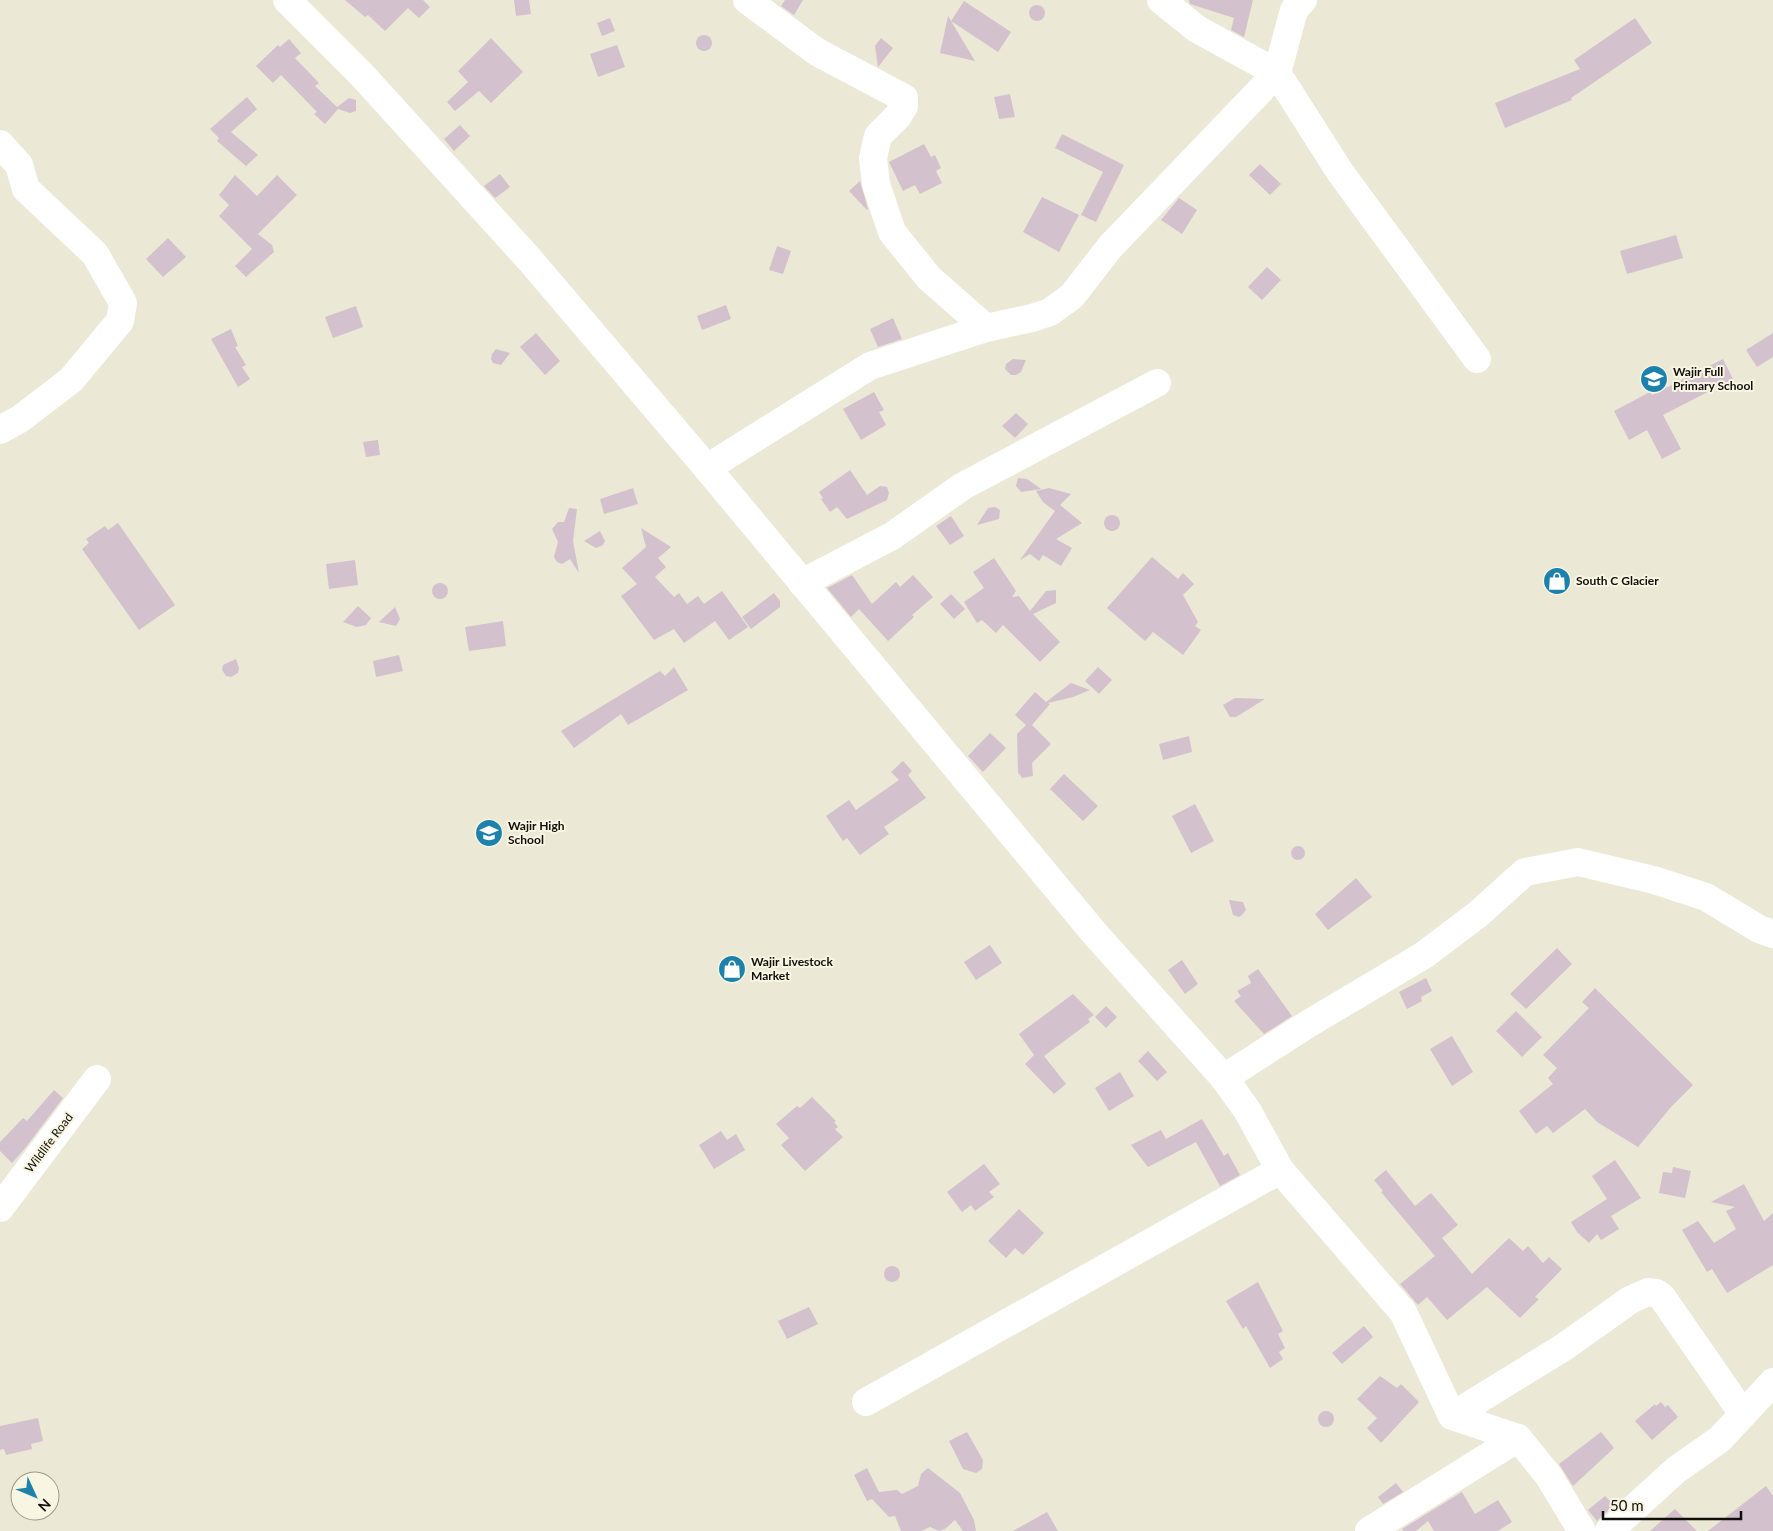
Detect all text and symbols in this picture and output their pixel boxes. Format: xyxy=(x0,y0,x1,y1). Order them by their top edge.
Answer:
school or university icon: Wajir Full Primary School xyxy=(1639,364,1669,394)
place label: Wajir Full Primary School xyxy=(1673,364,1753,393)
shop icon: South C Glacier xyxy=(1542,566,1572,596)
place label: South C Glacier xyxy=(1576,573,1659,588)
school or university icon: Wajir High School xyxy=(474,818,504,848)
place label: Wajir High School xyxy=(508,818,565,847)
shop icon: Wajir Livestock Market xyxy=(717,954,747,984)
place label: Wajir Livestock Market xyxy=(751,954,833,983)
street label: Wildlife Road xyxy=(21,1110,76,1175)
north arrow xyxy=(10,1471,60,1521)
scale bar xyxy=(1603,1488,1740,1520)
text: N xyxy=(35,1496,55,1515)
text: 50 m xyxy=(1610,1496,1644,1514)

